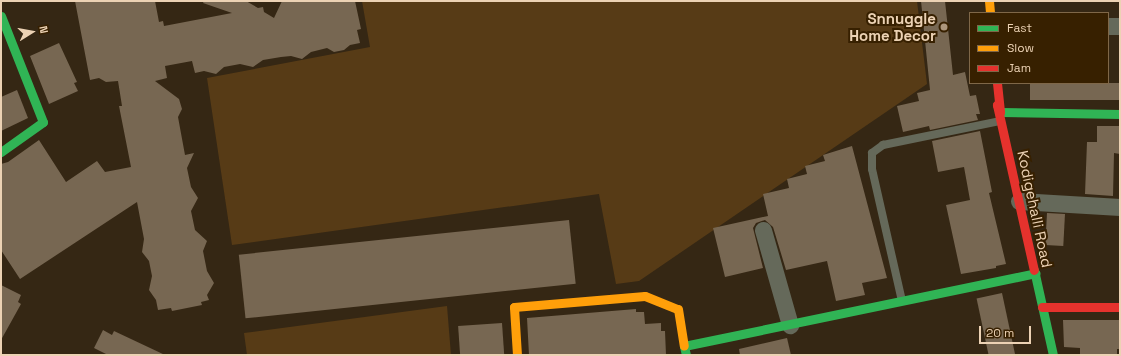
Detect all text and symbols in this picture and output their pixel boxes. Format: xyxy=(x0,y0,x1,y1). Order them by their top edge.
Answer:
place label: Snnuggle Home Decor xyxy=(849,9,936,44)
north arrow xyxy=(12,12,52,52)
legend xyxy=(969,12,1109,84)
text: Fast xyxy=(1007,20,1032,36)
marker: Snnuggle Home Decor xyxy=(939,22,949,32)
text: N xyxy=(36,25,51,35)
text: Slow xyxy=(1007,40,1034,56)
text: Jam xyxy=(1007,60,1031,76)
street label: Kodigehalli Road xyxy=(1014,149,1056,269)
scale bar xyxy=(981,318,1033,344)
text: 20 m xyxy=(986,325,1014,341)

